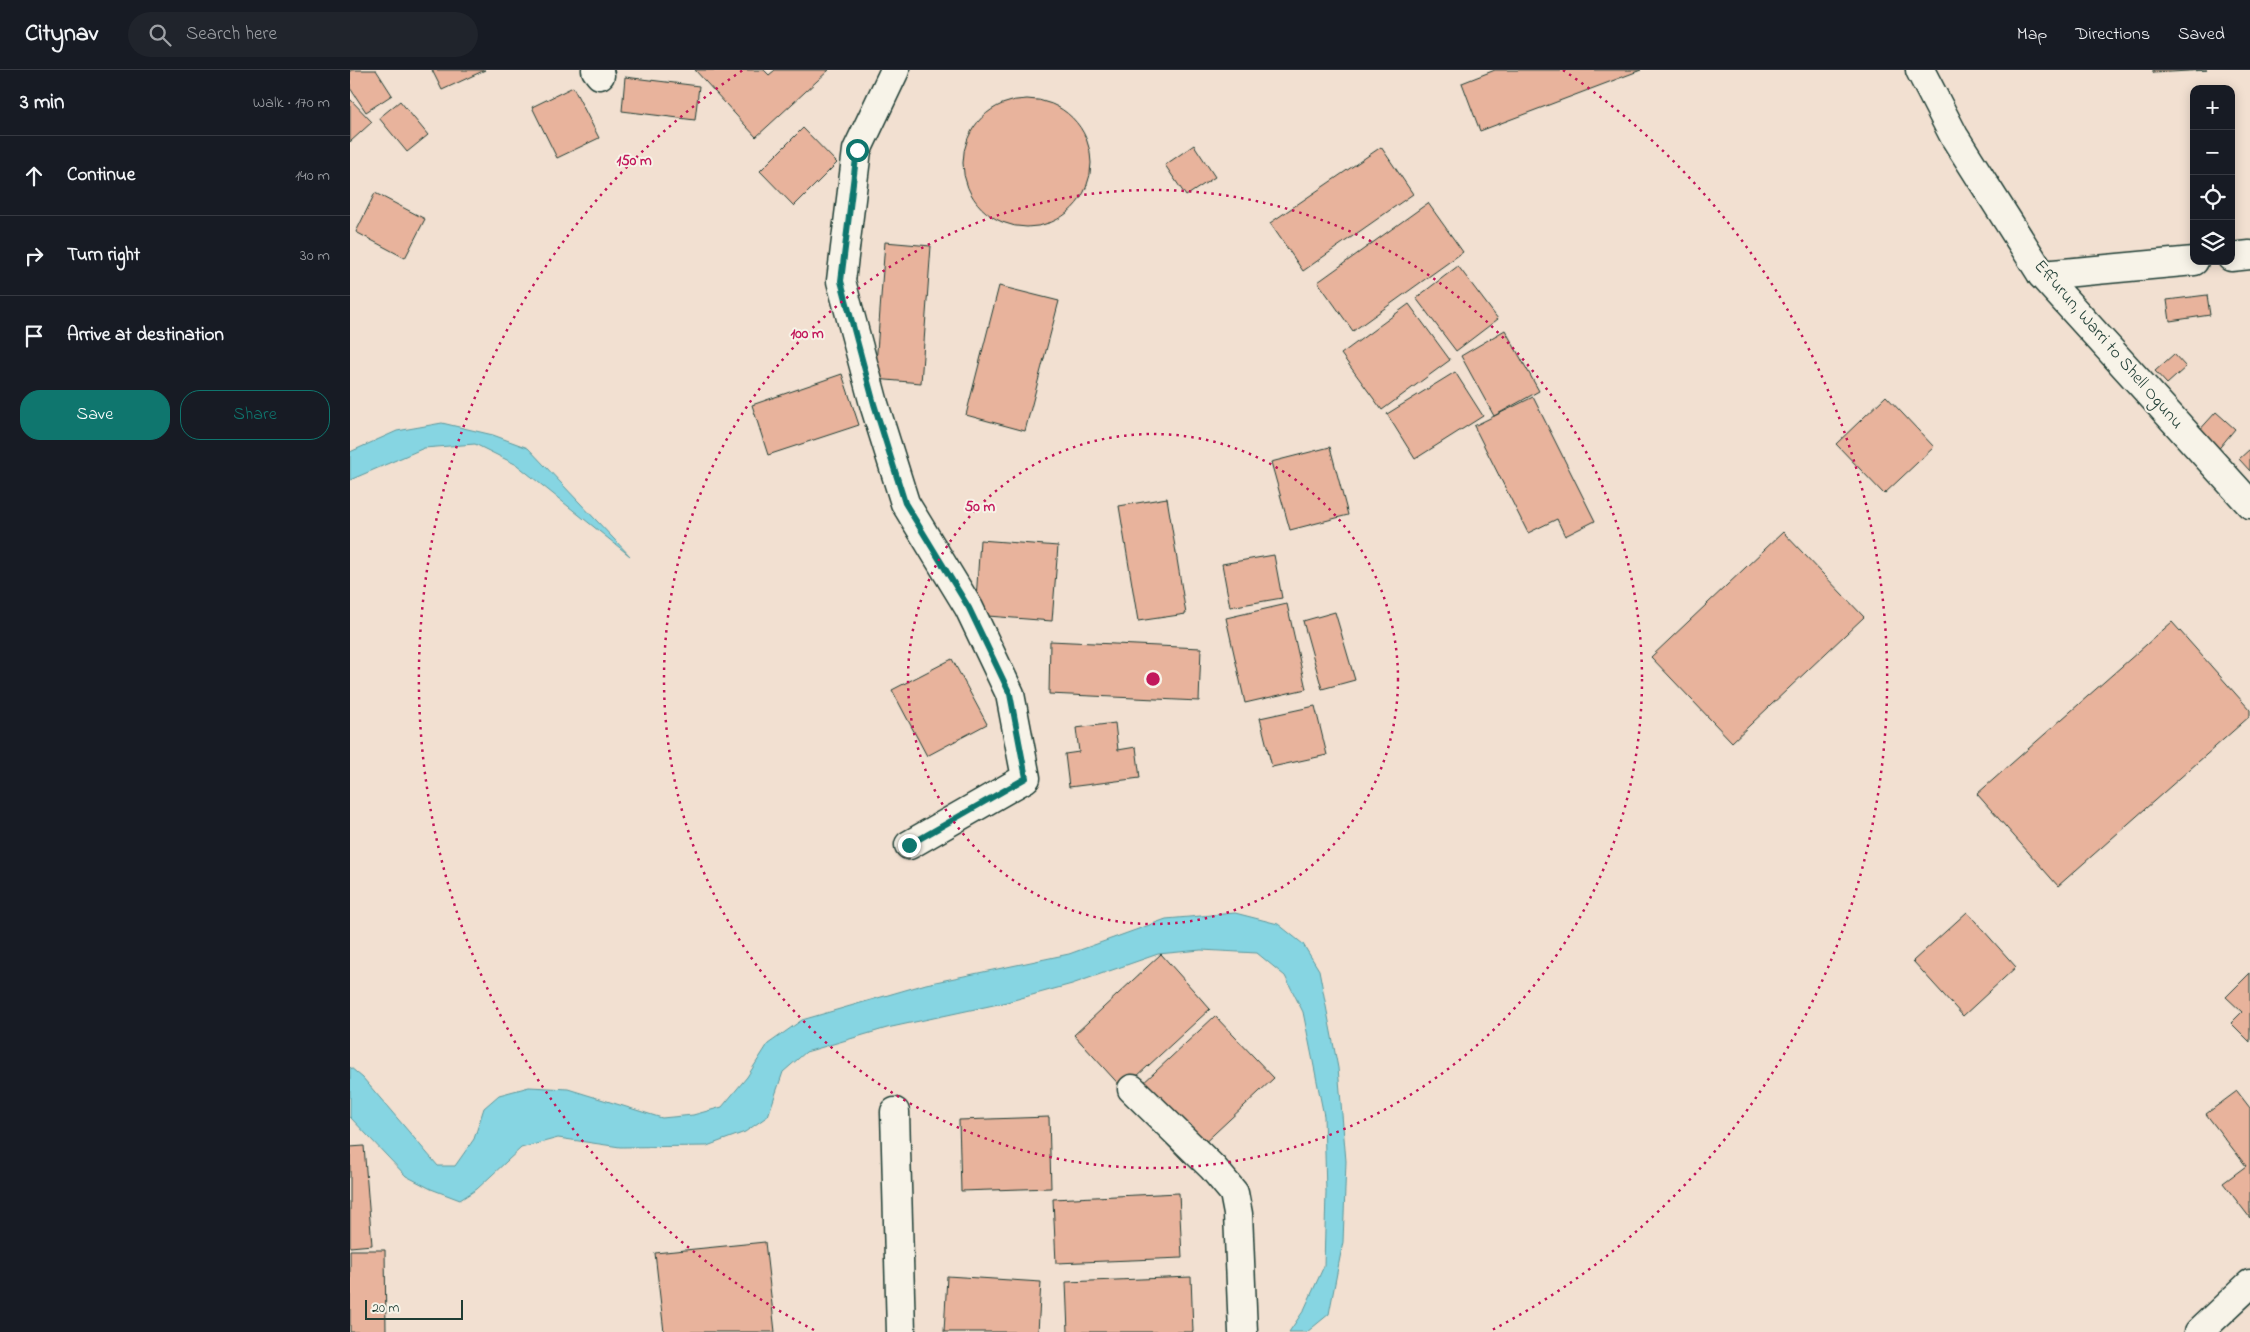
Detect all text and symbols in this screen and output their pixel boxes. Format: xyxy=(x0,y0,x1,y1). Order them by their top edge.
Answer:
search box xyxy=(128,12,478,57)
text: Citynav xyxy=(25,17,98,52)
icon: search xyxy=(146,21,174,49)
text: Search here xyxy=(186,21,277,48)
text: Map xyxy=(2017,22,2047,48)
text: Directions xyxy=(2075,22,2150,48)
text: Saved xyxy=(2178,22,2225,48)
map controls xyxy=(2190,85,2235,265)
button: + xyxy=(2190,85,2235,130)
text: 3 min xyxy=(20,88,64,118)
text: Walk · 170 m xyxy=(253,91,330,115)
button: − xyxy=(2190,130,2235,175)
route start xyxy=(846,139,869,162)
text: 150 m xyxy=(616,150,652,172)
icon: ahead xyxy=(20,162,48,190)
text: Continue xyxy=(67,162,135,189)
text: 140 m xyxy=(295,164,330,188)
button: locate xyxy=(2190,175,2235,220)
button: layers xyxy=(2190,220,2235,265)
icon: right xyxy=(20,242,48,270)
text: Turn right xyxy=(67,242,140,269)
text: 30 m xyxy=(300,244,330,268)
street label: Effurun, Warri to Shell Ogunu xyxy=(2026,255,2189,436)
icon: arrive xyxy=(20,322,48,350)
text: Arrive at destination xyxy=(67,322,224,349)
text: 100 m xyxy=(790,323,824,345)
button: Save xyxy=(20,390,170,440)
button: Share xyxy=(180,390,330,440)
text: 50 m xyxy=(965,496,996,518)
centre of rings xyxy=(1144,670,1162,688)
route end xyxy=(898,834,921,857)
scale bar xyxy=(365,1297,462,1320)
text: 20 m xyxy=(372,1298,399,1319)

